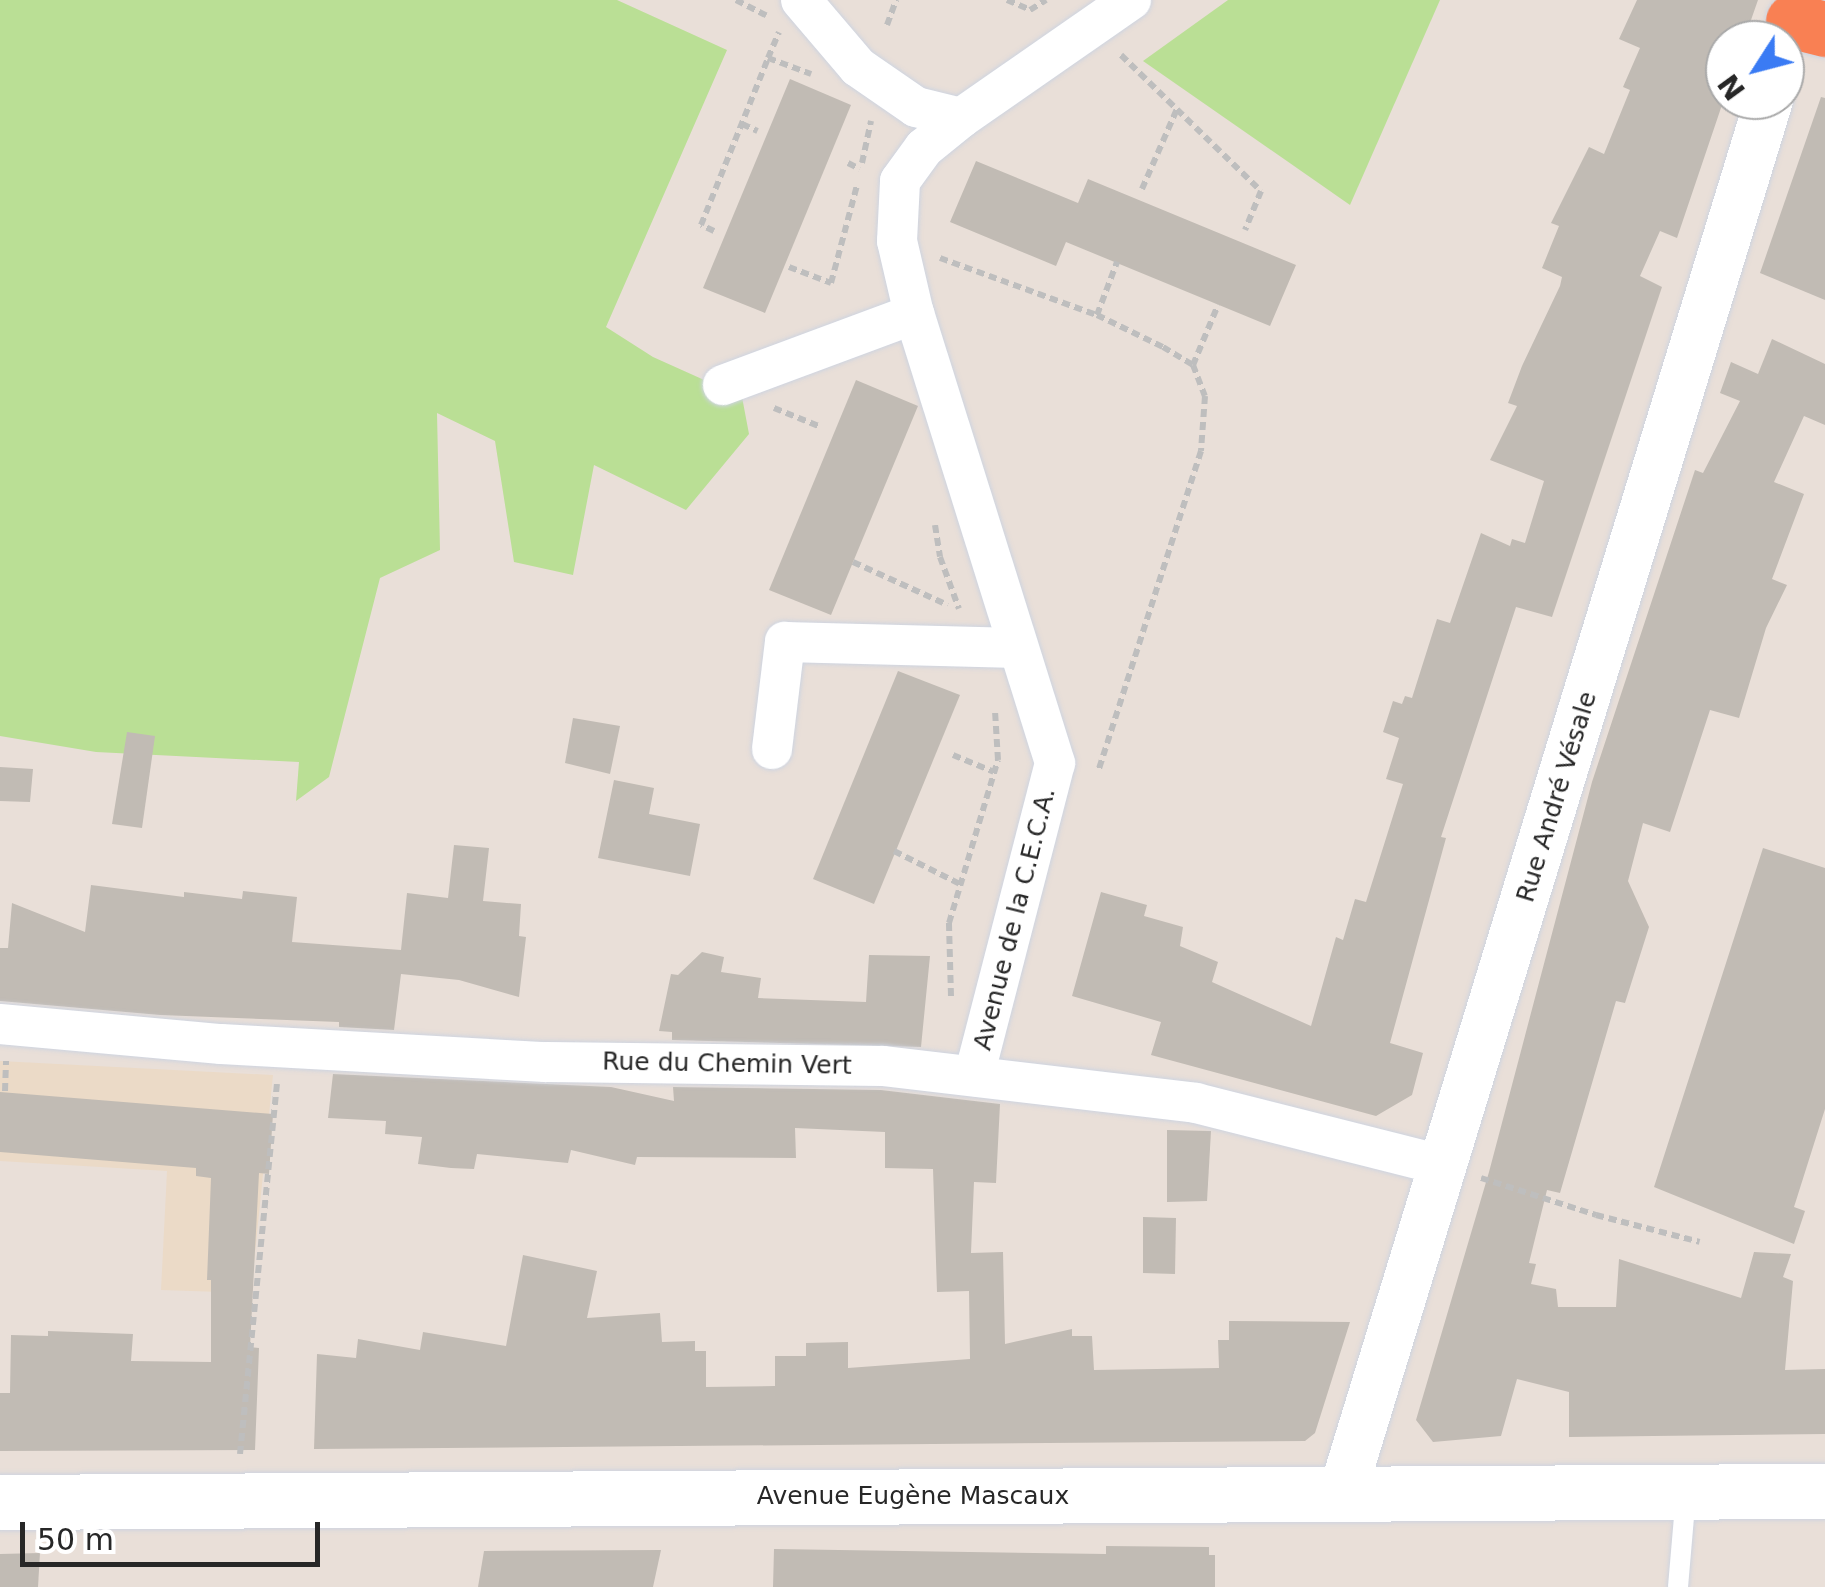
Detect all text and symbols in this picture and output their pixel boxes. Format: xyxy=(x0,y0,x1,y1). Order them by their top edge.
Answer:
north arrow xyxy=(1705,20,1805,120)
text: N xyxy=(1712,68,1752,106)
street label: Rue André Vésale xyxy=(1511,688,1603,906)
street label: Avenue de la C.E.C.A. xyxy=(968,785,1062,1053)
street label: Rue du Chemin Vert xyxy=(602,1047,852,1081)
street label: Avenue Eugène Mascaux xyxy=(757,1481,1069,1511)
scale bar xyxy=(25,1502,325,1564)
text: 50 m xyxy=(37,1522,114,1557)

